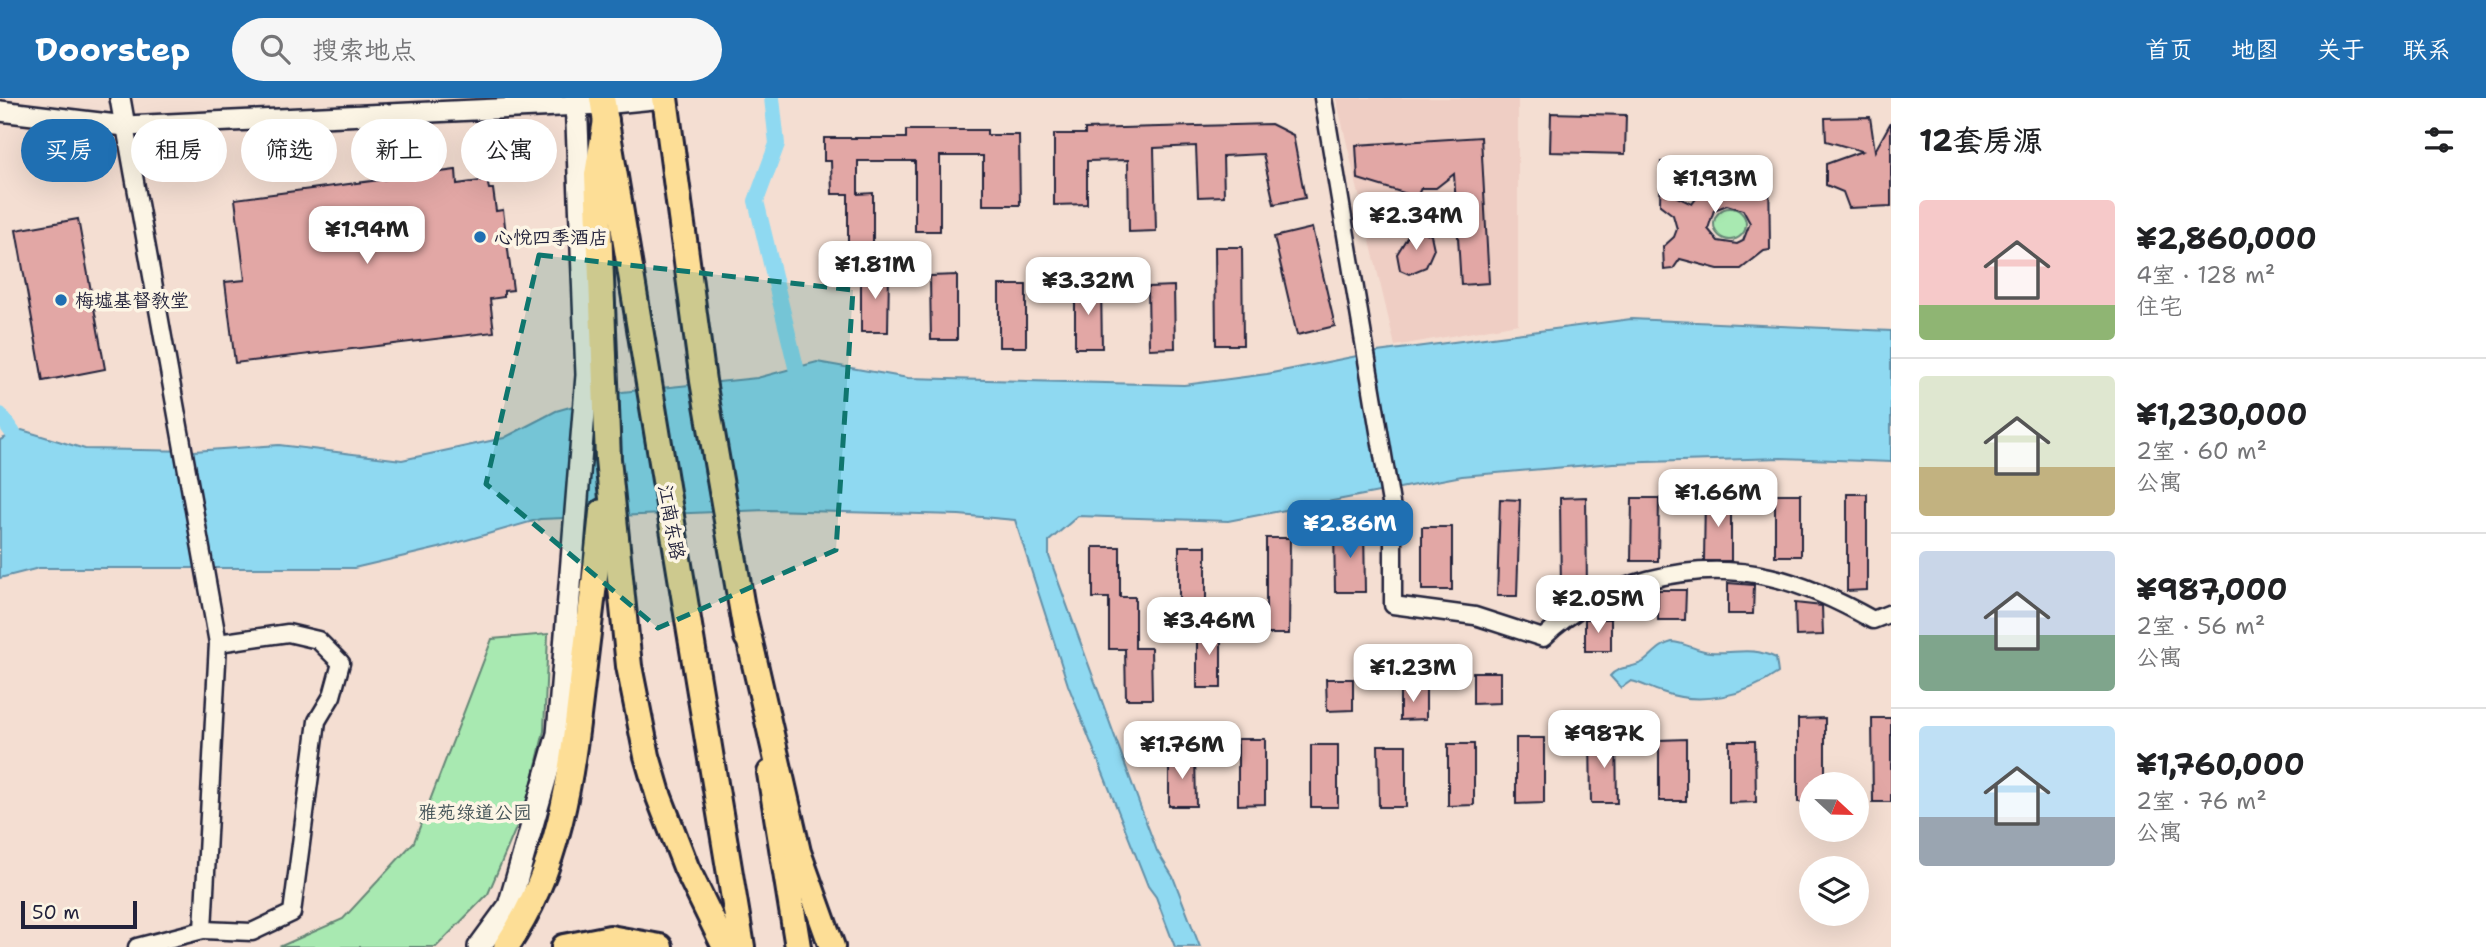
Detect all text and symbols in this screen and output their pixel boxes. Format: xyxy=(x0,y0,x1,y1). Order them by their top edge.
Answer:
search box xyxy=(232,18,722,81)
text: Doorstep xyxy=(35,27,190,72)
icon: search xyxy=(256,30,294,68)
text: 搜索地点 xyxy=(312,32,416,67)
text: 首页 xyxy=(2145,34,2193,66)
text: 地图 xyxy=(2231,34,2279,66)
text: 关于 xyxy=(2317,34,2365,66)
text: 联系 xyxy=(2403,34,2451,66)
chip: 买房 xyxy=(21,119,117,182)
chip: 租房 xyxy=(131,119,227,182)
chip: 筛选 xyxy=(241,119,337,182)
chip: 新上 xyxy=(351,119,447,182)
chip: 公寓 xyxy=(461,119,557,182)
text: 12套房源 xyxy=(1919,120,2043,161)
icon: filters xyxy=(2420,121,2458,159)
pin: ¥1.93M xyxy=(1658,156,1772,215)
text: ¥1.93M xyxy=(1673,163,1757,193)
pin: ¥2.34M xyxy=(1359,192,1473,252)
text: ¥2.34M xyxy=(1369,200,1463,230)
pin: ¥1.94M xyxy=(310,206,424,266)
text: ¥1.94M xyxy=(325,214,409,244)
text: ¥2,860,000 xyxy=(2136,218,2317,259)
place label: 心悦四季酒店 xyxy=(494,225,608,250)
icon: home xyxy=(1975,228,2059,312)
marker: 心悦四季酒店 xyxy=(472,229,488,245)
pin: ¥1.81M xyxy=(818,242,932,301)
text: ¥1.81M xyxy=(835,249,915,279)
pin: ¥3.32M xyxy=(1031,258,1145,317)
text: 4室 · 128 m² xyxy=(2136,260,2275,290)
text: ¥3.32M xyxy=(1042,265,1134,295)
place label: 梅墟基督教堂 xyxy=(75,288,189,313)
text: 住宅 xyxy=(2136,291,2182,321)
marker: 梅墟基督教堂 xyxy=(53,292,69,308)
text: ¥1,230,000 xyxy=(2136,394,2307,435)
icon: home xyxy=(1975,404,2059,488)
text: 2室 · 60 m² xyxy=(2136,436,2267,466)
text: 公寓 xyxy=(2136,467,2182,497)
pin: ¥1.66M xyxy=(1661,470,1775,529)
text: ¥1.66M xyxy=(1674,477,1762,507)
street label: 江南东路 xyxy=(653,482,690,562)
pin: ¥2.86M xyxy=(1293,500,1407,560)
text: ¥2.86M xyxy=(1303,508,1397,538)
text: ¥987,000 xyxy=(2136,569,2287,610)
pin: ¥2.05M xyxy=(1541,575,1655,635)
icon: home xyxy=(1975,579,2059,663)
text: ¥2.05M xyxy=(1552,583,1644,613)
pin: ¥3.46M xyxy=(1152,598,1266,657)
text: ¥3.46M xyxy=(1163,605,1255,635)
text: 2室 · 56 m² xyxy=(2136,611,2265,641)
text: 公寓 xyxy=(2136,642,2182,672)
pin: ¥1.23M xyxy=(1356,644,1470,704)
text: ¥1.23M xyxy=(1370,652,1456,682)
pin: ¥987K xyxy=(1555,710,1653,770)
text: ¥987K xyxy=(1564,718,1644,748)
pin: ¥1.76M xyxy=(1125,722,1239,781)
text: ¥1.76M xyxy=(1140,729,1224,759)
text: ¥1,760,000 xyxy=(2136,744,2305,785)
icon: home xyxy=(1975,754,2059,838)
north arrow xyxy=(1799,772,1869,842)
map controls xyxy=(1799,772,1869,926)
text: 2室 · 76 m² xyxy=(2136,786,2267,816)
park label: 雅苑绿道公园 xyxy=(418,800,532,825)
text: 公寓 xyxy=(2136,817,2182,847)
button: layers xyxy=(1799,856,1869,926)
scale bar xyxy=(21,898,136,930)
text: 50 m xyxy=(32,900,80,925)

